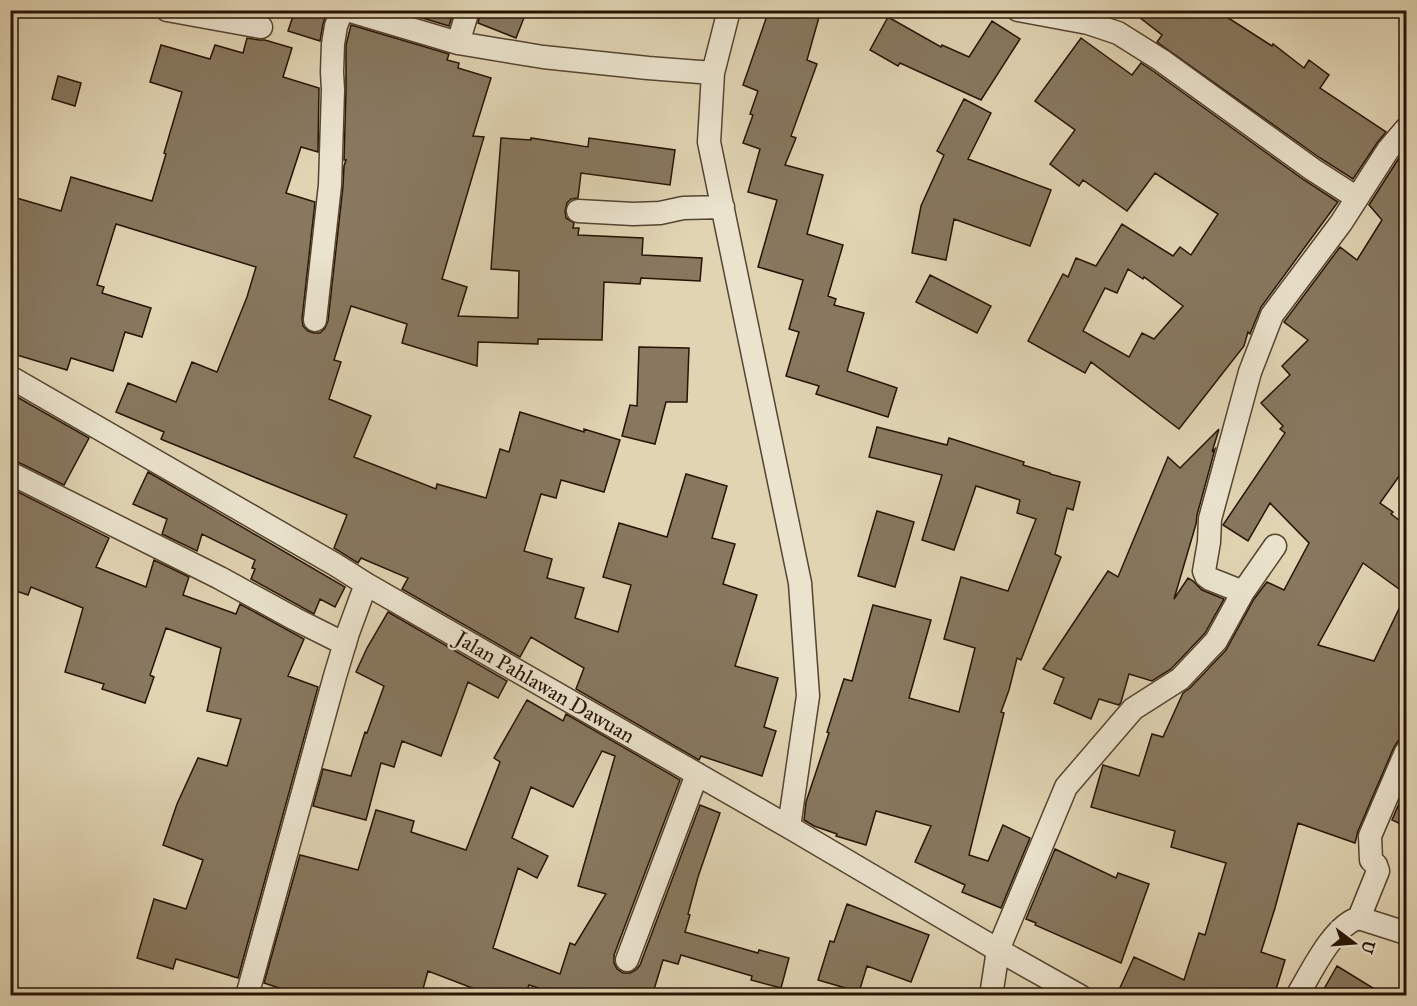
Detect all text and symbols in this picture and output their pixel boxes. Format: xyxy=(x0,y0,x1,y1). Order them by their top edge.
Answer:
street label: Jalan Pahlawan Dawuan xyxy=(449,624,639,749)
north arrow xyxy=(1324,913,1384,973)
text: U xyxy=(1357,938,1379,956)

